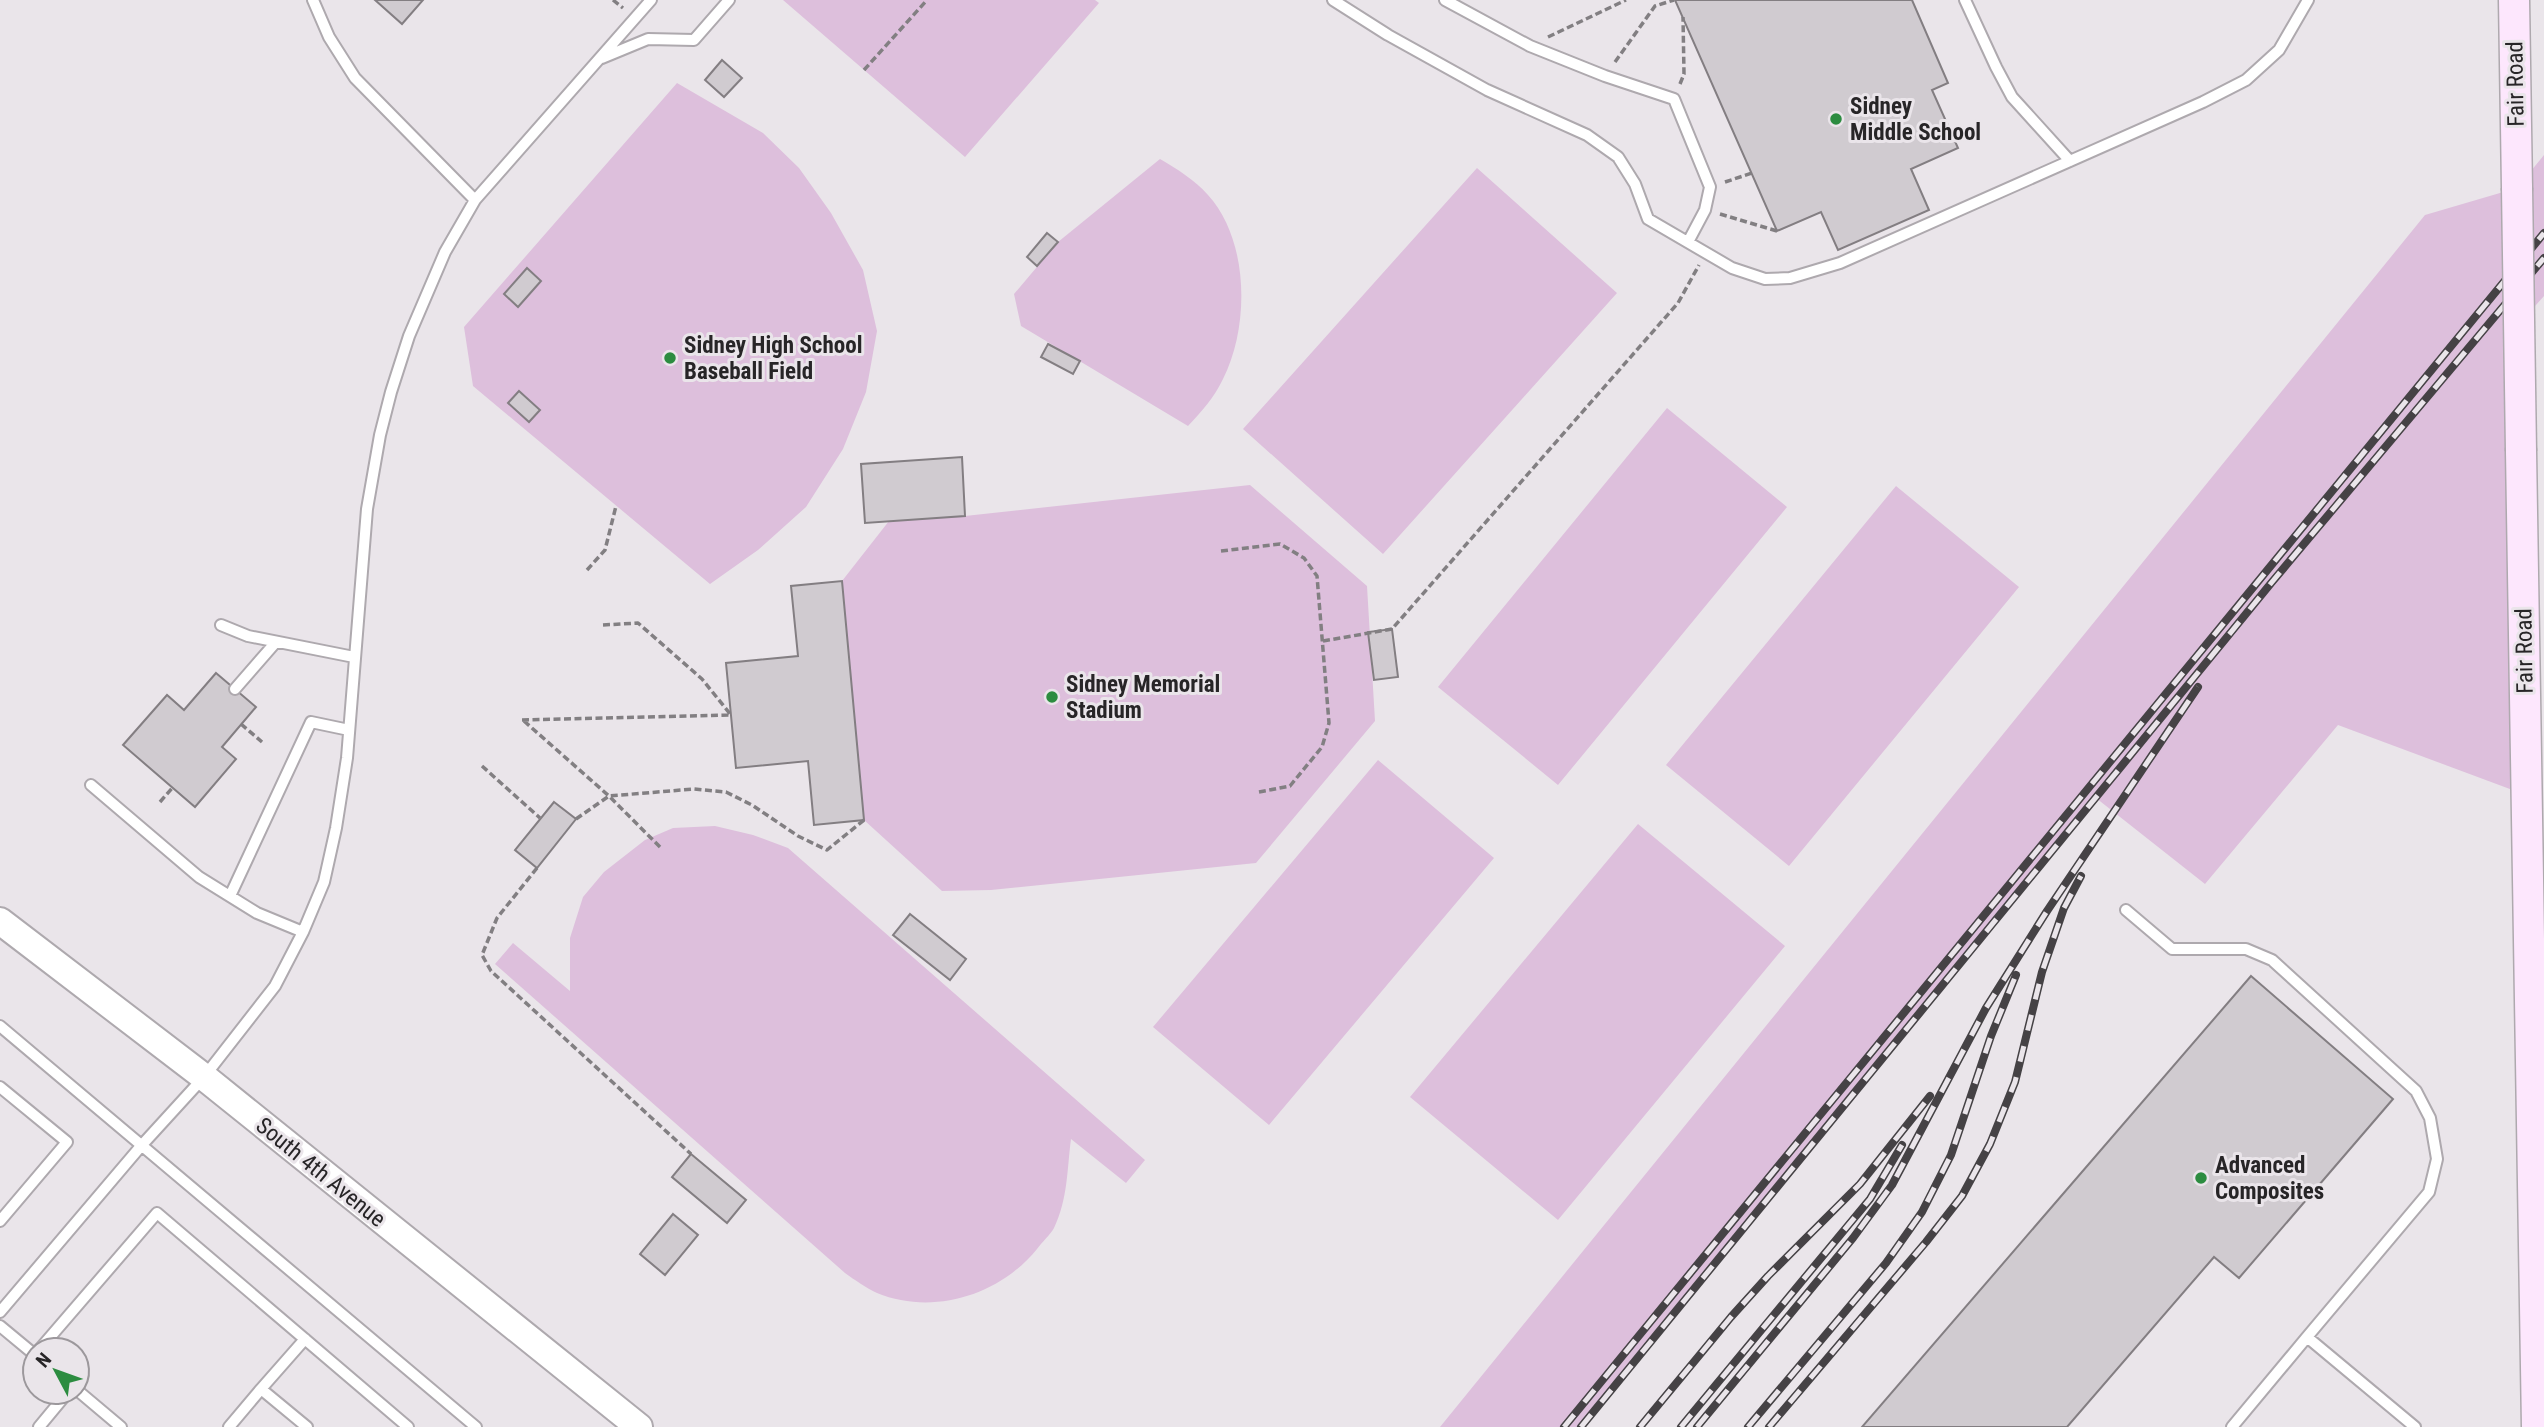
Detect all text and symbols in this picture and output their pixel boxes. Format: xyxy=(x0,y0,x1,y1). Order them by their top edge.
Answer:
street label: Fair Road xyxy=(2501,41,2530,127)
place label: Sidney Middle School xyxy=(1850,93,1981,146)
marker: Sidney Middle School xyxy=(1828,111,1844,127)
place label: Sidney High School Baseball Field xyxy=(684,332,862,385)
marker: Sidney High School Baseball Field xyxy=(662,350,678,366)
street label: Fair Road xyxy=(2510,608,2539,694)
place label: Sidney Memorial Stadium xyxy=(1066,671,1220,724)
marker: Sidney Memorial Stadium xyxy=(1044,689,1060,705)
street label: South 4th Avenue xyxy=(251,1112,391,1233)
place label: Advanced Composites xyxy=(2215,1152,2324,1205)
marker: Advanced Composites xyxy=(2193,1170,2209,1186)
north arrow xyxy=(21,1336,91,1406)
text: N xyxy=(31,1348,56,1372)

